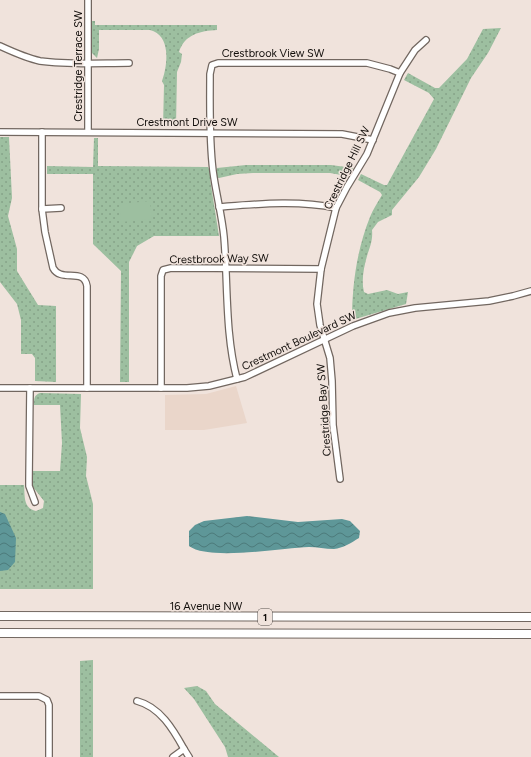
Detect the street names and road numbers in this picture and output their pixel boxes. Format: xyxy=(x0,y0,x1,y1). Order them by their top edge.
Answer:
street label: Crestridge Terrace SW xyxy=(72,10,85,122)
street label: Crestbrook View SW xyxy=(222,47,325,60)
street label: Crestmont Drive SW xyxy=(136,116,238,129)
street label: Crestridge Hill SW xyxy=(321,124,373,212)
street label: Crestbrook Way SW xyxy=(169,252,269,266)
street label: Crestmont Boulevard SW xyxy=(240,309,359,373)
street label: Crestridge Bay SW xyxy=(314,363,334,457)
street label: 16 Avenue NW xyxy=(170,600,243,613)
road number: 1 xyxy=(258,609,272,625)

